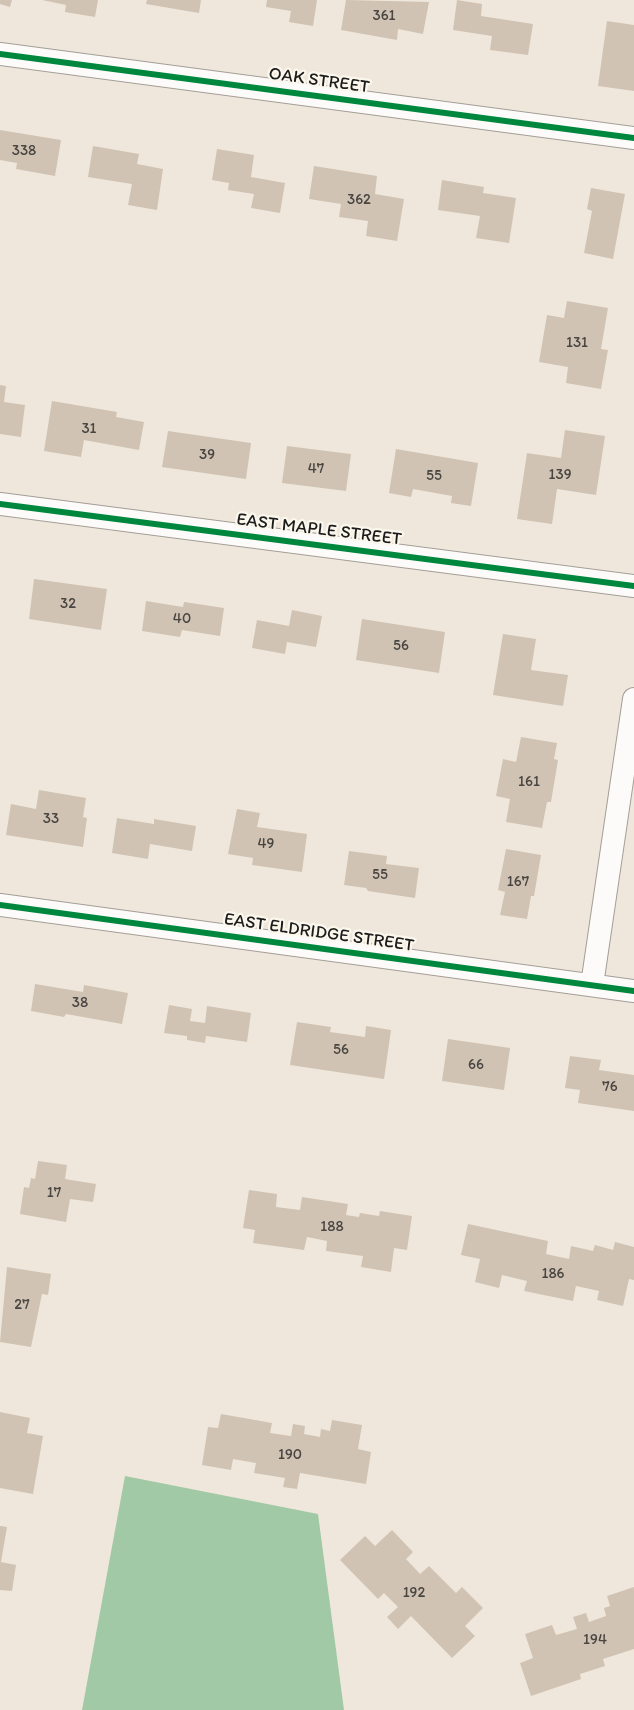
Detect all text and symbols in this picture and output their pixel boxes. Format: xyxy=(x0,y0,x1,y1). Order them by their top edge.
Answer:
house number: 361 xyxy=(372,7,396,25)
street label: OAK STREET xyxy=(267,63,371,99)
house number: 338 xyxy=(12,142,36,160)
house number: 362 xyxy=(347,191,371,209)
house number: 131 xyxy=(566,334,588,352)
house number: 31 xyxy=(81,420,97,438)
house number: 39 xyxy=(199,446,215,464)
house number: 47 xyxy=(308,460,324,478)
house number: 139 xyxy=(549,466,571,484)
house number: 55 xyxy=(426,467,442,485)
street label: EAST MAPLE STREET xyxy=(235,509,403,551)
house number: 32 xyxy=(60,595,76,613)
house number: 40 xyxy=(173,610,191,628)
house number: 56 xyxy=(393,637,409,655)
house number: 161 xyxy=(518,773,540,791)
house number: 33 xyxy=(43,810,59,828)
house number: 49 xyxy=(258,835,274,853)
house number: 55 xyxy=(372,866,388,884)
house number: 167 xyxy=(507,873,529,891)
street label: EAST ELDRIDGE STREET xyxy=(223,909,415,957)
house number: 38 xyxy=(72,994,88,1012)
house number: 56 xyxy=(333,1041,349,1059)
house number: 66 xyxy=(468,1056,484,1074)
house number: 76 xyxy=(602,1078,618,1096)
house number: 17 xyxy=(47,1184,61,1202)
house number: 188 xyxy=(320,1218,344,1236)
house number: 186 xyxy=(541,1265,565,1283)
house number: 27 xyxy=(14,1296,30,1314)
house number: 190 xyxy=(278,1446,302,1464)
house number: 192 xyxy=(403,1584,425,1602)
house number: 194 xyxy=(583,1631,607,1649)

